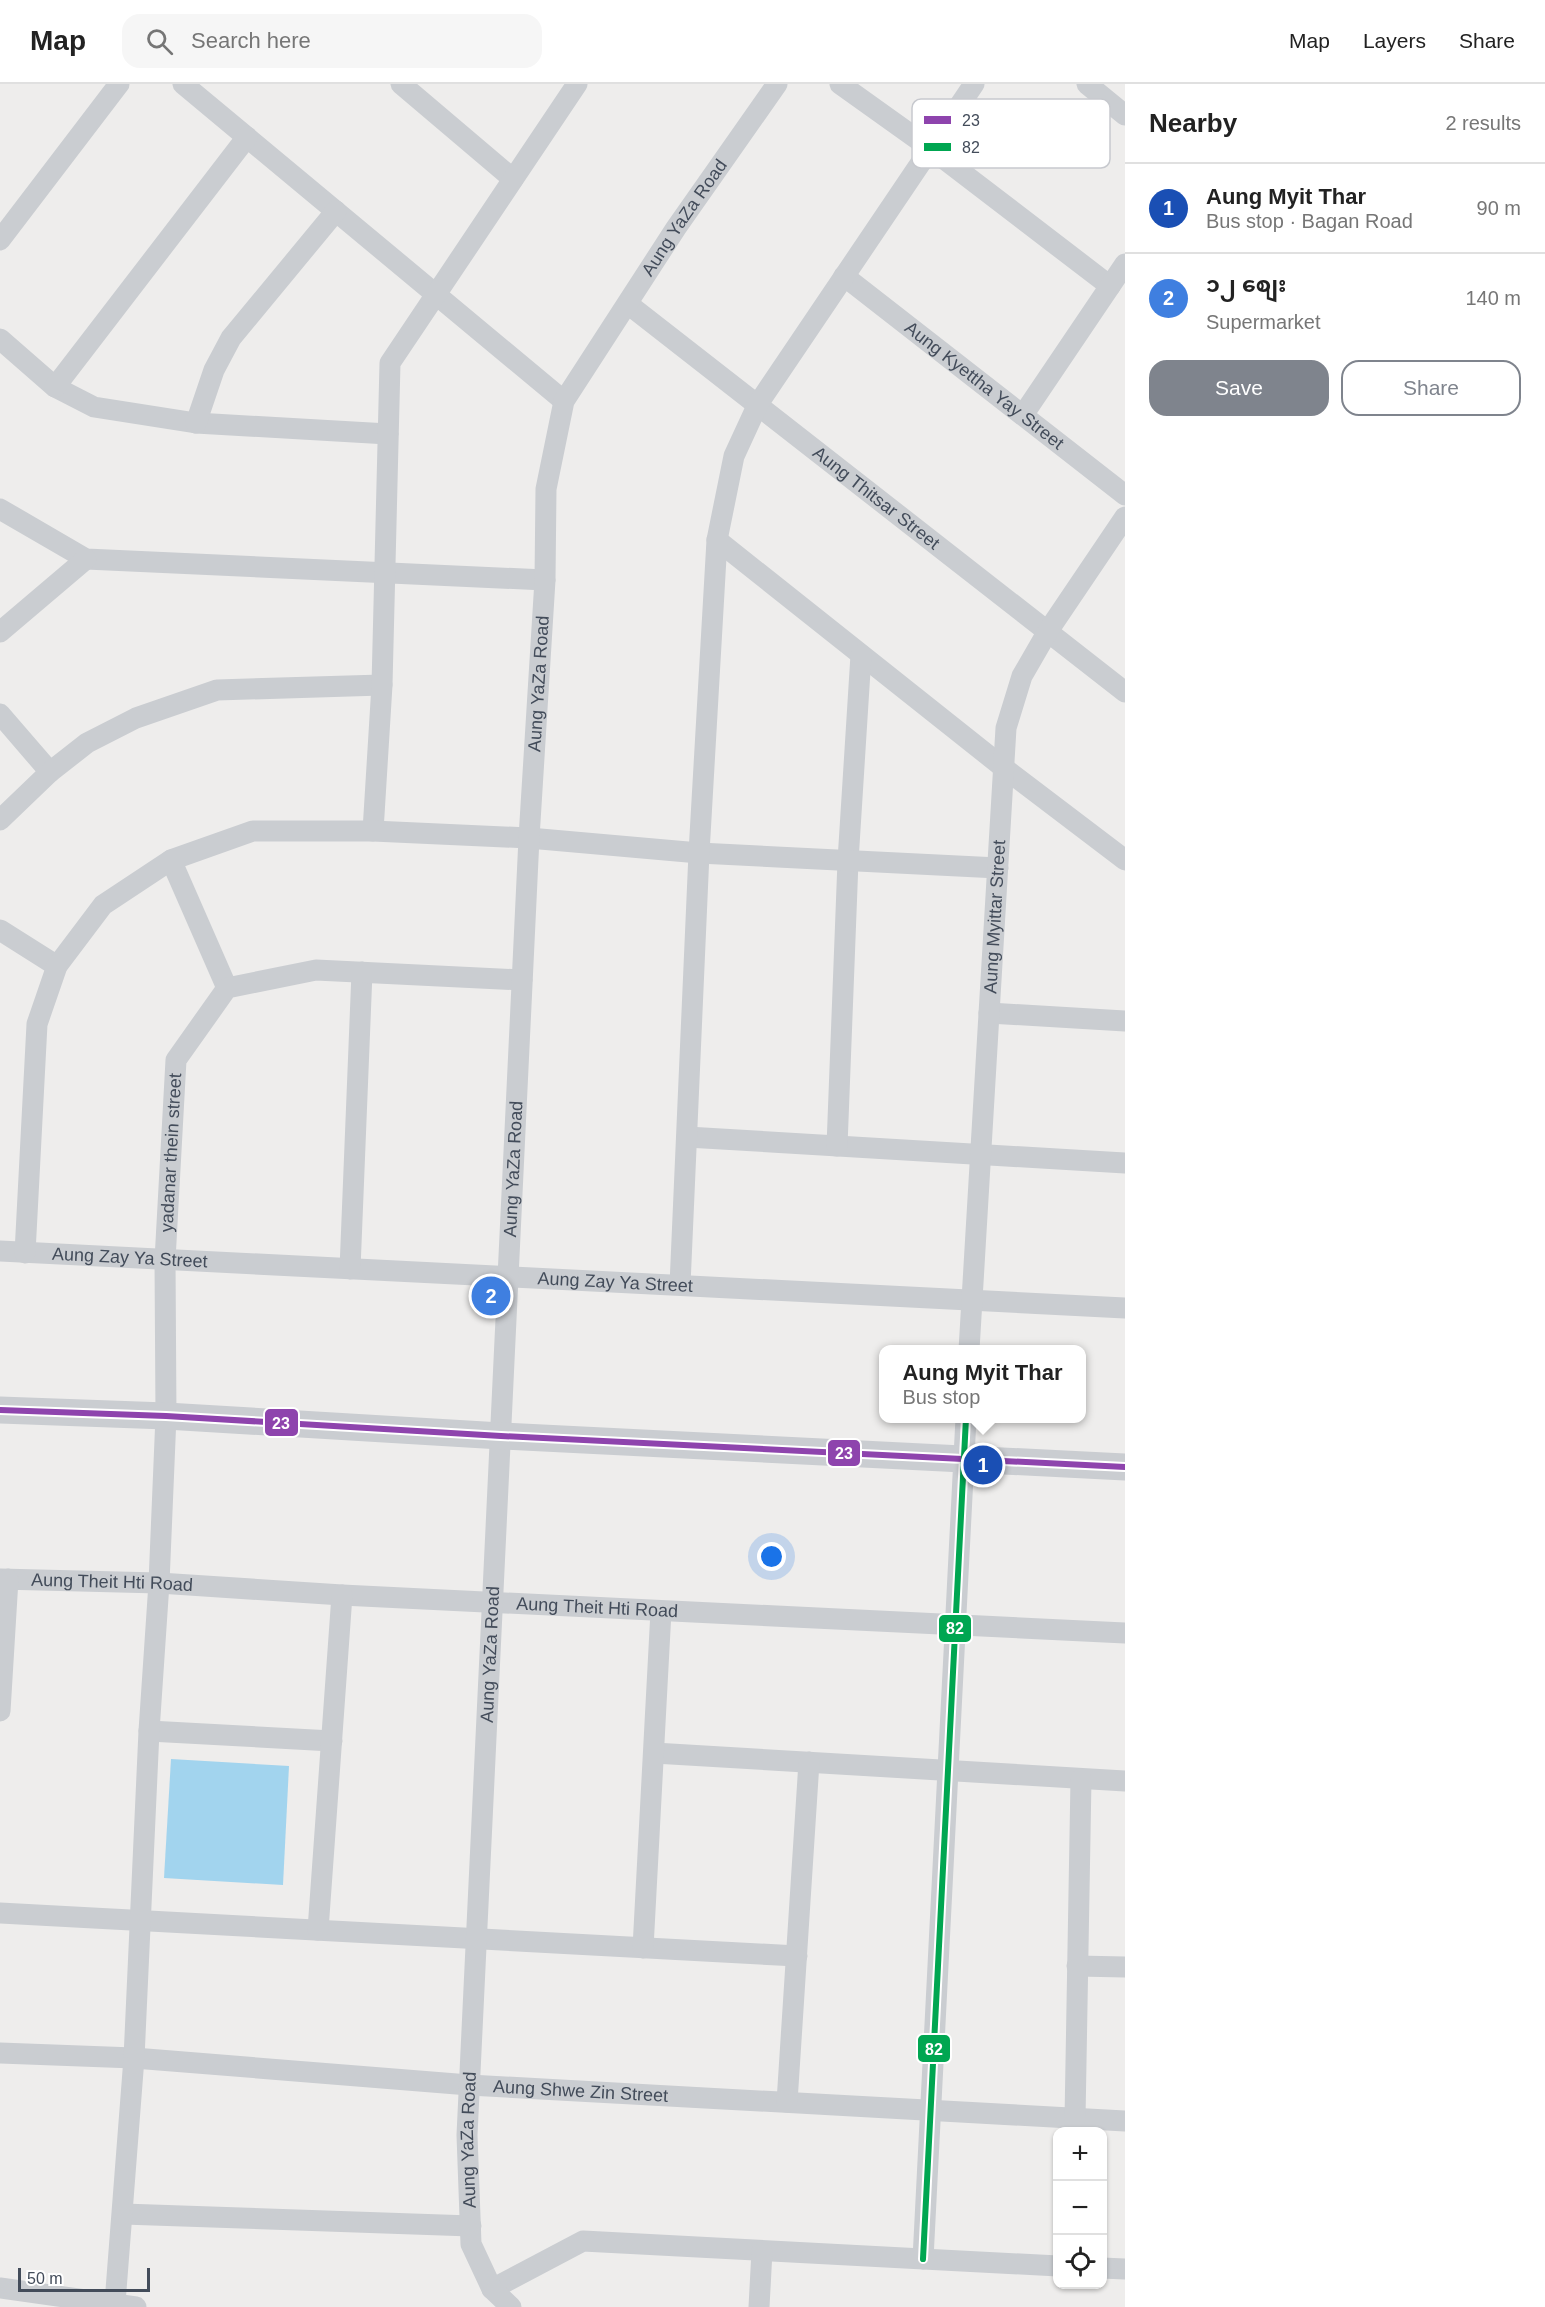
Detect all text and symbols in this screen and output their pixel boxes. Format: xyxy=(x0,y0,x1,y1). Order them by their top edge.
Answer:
search box xyxy=(122,14,542,68)
text: Map xyxy=(30,25,86,56)
icon: search xyxy=(143,25,176,58)
text: Search here xyxy=(191,28,311,53)
text: Map xyxy=(1289,29,1330,52)
text: Layers xyxy=(1363,29,1426,52)
text: Share xyxy=(1459,29,1515,52)
legend xyxy=(912,99,1110,168)
text: Nearby xyxy=(1149,108,1237,138)
text: 23 xyxy=(962,112,980,129)
text: 2 results xyxy=(1445,112,1521,134)
text: 82 xyxy=(962,139,980,156)
street label: Aung YaZa Road xyxy=(638,156,731,280)
text: Aung Myit Thar xyxy=(1206,184,1366,209)
text: 1 xyxy=(1163,197,1174,219)
text: 90 m xyxy=(1477,197,1521,219)
text: Bus stop · Bagan Road xyxy=(1206,210,1413,232)
text: ၁၂ စျေး xyxy=(1206,272,1286,297)
text: 2 xyxy=(1163,287,1174,309)
text: 140 m xyxy=(1465,287,1521,309)
text: Supermarket xyxy=(1206,311,1321,333)
street label: Aung Kyettha Yay Street xyxy=(901,317,1068,453)
button: Save xyxy=(1149,360,1329,416)
button: Share xyxy=(1341,360,1521,416)
street label: Aung Thitsar Street xyxy=(809,442,943,553)
street label: Aung YaZa Road xyxy=(524,615,553,752)
street label: Aung Myittar Street xyxy=(980,839,1009,994)
street label: yadanar thein street xyxy=(157,1073,185,1233)
street label: Aung YaZa Road xyxy=(500,1100,526,1238)
street label: Aung Zay Ya Street xyxy=(52,1244,208,1272)
street label: Aung Zay Ya Street xyxy=(537,1268,693,1296)
pin: 2 xyxy=(472,1274,510,1318)
popup xyxy=(879,1345,1086,1423)
text: Aung Myit Thar xyxy=(902,1360,1063,1385)
text: Bus stop xyxy=(902,1386,980,1408)
line badge: 23 xyxy=(264,1408,299,1437)
text: 23 xyxy=(272,1415,290,1432)
line badge: 23 xyxy=(827,1439,861,1467)
pin: 1 xyxy=(964,1442,1002,1488)
text: 23 xyxy=(835,1445,853,1462)
your location xyxy=(757,1542,786,1571)
street label: Aung Theit Hti Road xyxy=(31,1570,193,1595)
street label: Aung YaZa Road xyxy=(477,1586,503,1723)
street label: Aung Theit Hti Road xyxy=(516,1593,679,1621)
line badge: 82 xyxy=(938,1614,972,1643)
text: 82 xyxy=(946,1620,964,1637)
line badge: 82 xyxy=(917,2034,951,2063)
text: 82 xyxy=(925,2041,943,2058)
street label: Aung YaZa Road xyxy=(457,2071,480,2208)
street label: Aung Shwe Zin Street xyxy=(493,2076,669,2106)
map controls xyxy=(1053,2127,1107,2289)
button: + xyxy=(1053,2127,1107,2181)
button: − xyxy=(1053,2181,1107,2235)
button: locate xyxy=(1053,2235,1107,2289)
scale bar xyxy=(18,2265,150,2292)
text: 50 m xyxy=(27,2270,63,2287)

